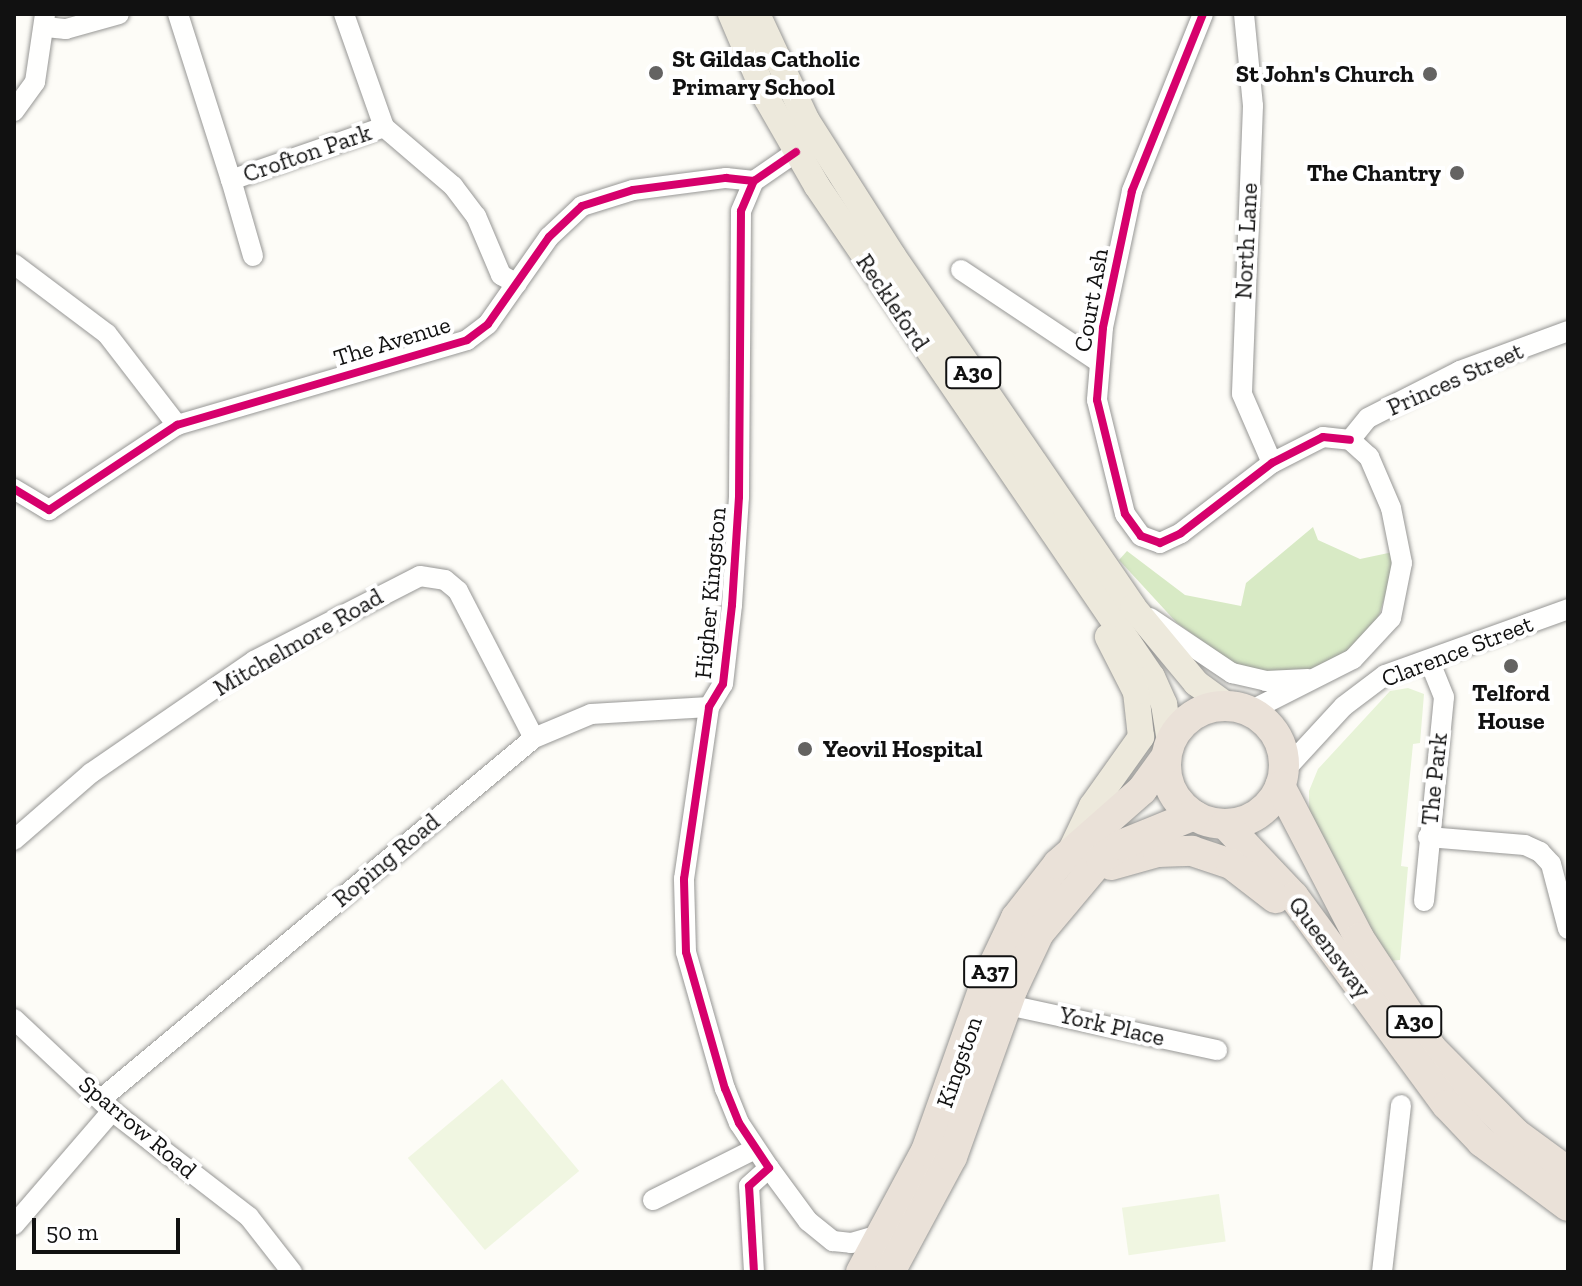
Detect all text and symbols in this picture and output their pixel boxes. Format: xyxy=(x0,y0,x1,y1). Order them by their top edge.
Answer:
place label: St Gildas Catholic Primary School xyxy=(672,45,860,101)
place label: St John's Church xyxy=(1235,60,1414,88)
marker: St Gildas Catholic Primary School xyxy=(647,64,665,82)
marker: St John's Church xyxy=(1421,65,1439,83)
street label: Crofton Park xyxy=(239,118,375,188)
place label: The Chantry xyxy=(1307,159,1441,187)
marker: The Chantry xyxy=(1448,164,1466,182)
street label: North Lane xyxy=(1229,182,1263,300)
street label: Court Ash xyxy=(1068,246,1114,354)
street label: Reckleford xyxy=(850,248,936,356)
street label: The Avenue xyxy=(330,310,454,372)
street label: Princes Street xyxy=(1383,336,1527,422)
road number: A30 xyxy=(945,355,1001,391)
street label: Higher Kingston xyxy=(688,506,732,680)
street label: Mitchelmore Road xyxy=(208,582,388,702)
street label: Clarence Street xyxy=(1377,609,1537,693)
marker: Telford House xyxy=(1502,657,1520,675)
place label: Telford House xyxy=(1472,679,1550,735)
street label: The Park xyxy=(1415,731,1453,827)
place label: Yeovil Hospital xyxy=(823,735,983,763)
marker: Yeovil Hospital xyxy=(794,738,816,760)
street label: Roping Road xyxy=(327,807,445,913)
street label: Queensway xyxy=(1282,891,1378,1003)
road number: A37 xyxy=(962,954,1018,990)
street label: York Place xyxy=(1057,1000,1167,1052)
road number: A30 xyxy=(1386,1004,1442,1040)
street label: Kingston xyxy=(930,1013,988,1111)
street label: Sparrow Road xyxy=(73,1069,203,1185)
scale bar xyxy=(36,1202,184,1252)
text: 50 m xyxy=(46,1217,98,1246)

